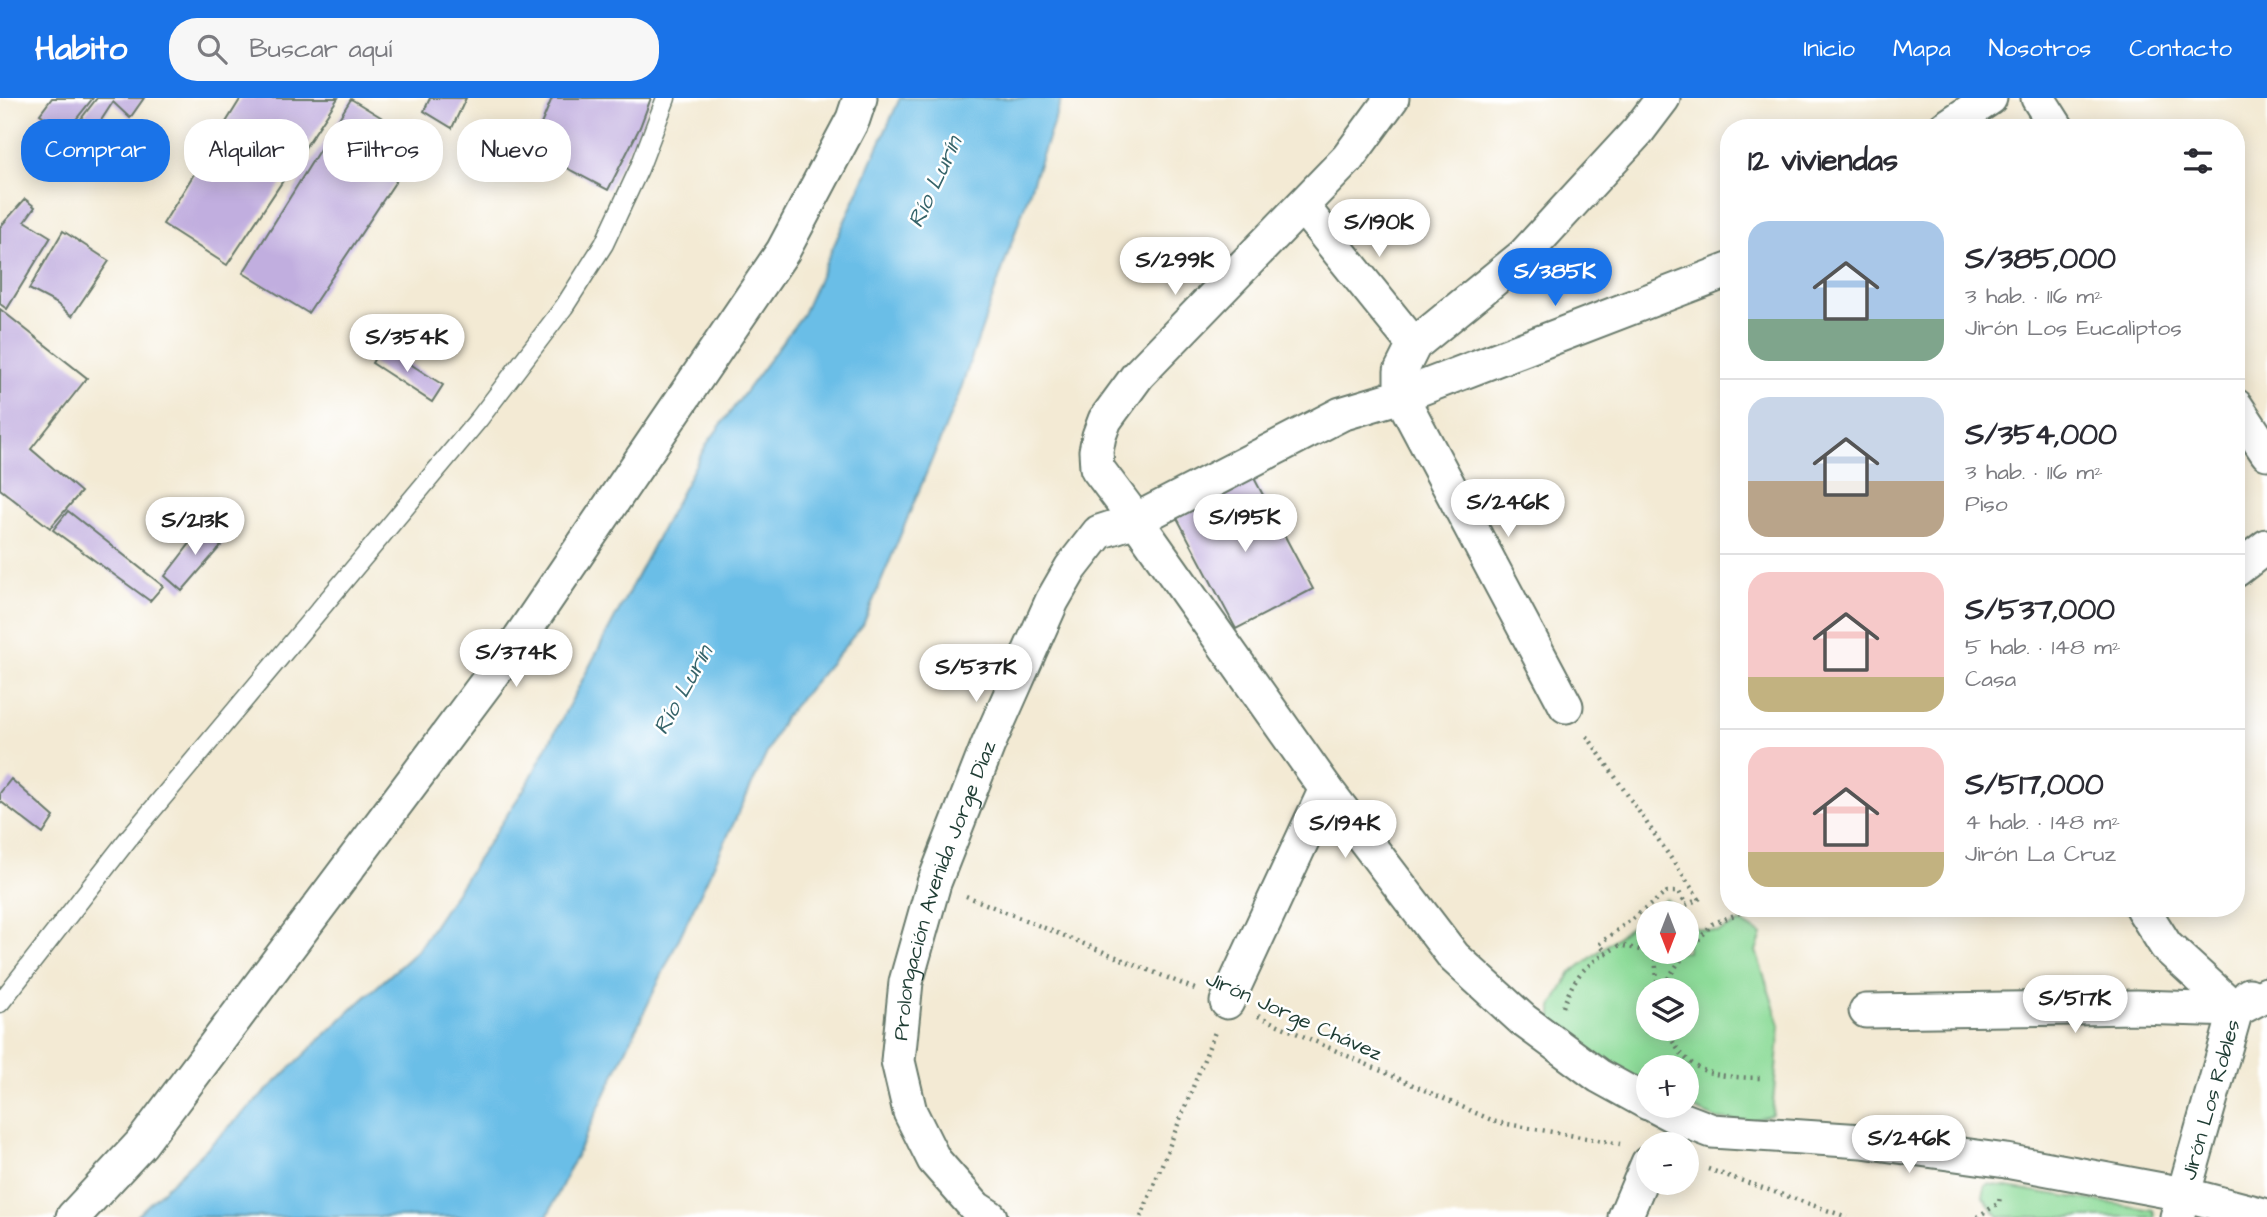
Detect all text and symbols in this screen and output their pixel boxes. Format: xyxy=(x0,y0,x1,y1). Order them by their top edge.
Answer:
search box xyxy=(169,18,659,81)
text: Habito xyxy=(35,26,127,72)
icon: search xyxy=(193,30,231,68)
text: Buscar aquí xyxy=(249,31,392,67)
text: Inicio xyxy=(1803,32,1855,66)
text: Mapa xyxy=(1893,32,1951,66)
text: Nosotros xyxy=(1989,32,2091,66)
text: Contacto xyxy=(2129,32,2232,66)
chip: Comprar xyxy=(21,119,170,182)
chip: Alquilar xyxy=(184,119,309,182)
chip: Filtros xyxy=(323,119,443,182)
chip: Nuevo xyxy=(457,119,571,182)
water label: Río Lurín xyxy=(900,129,971,233)
text: 12 viviendas xyxy=(1748,140,1898,182)
icon: filters xyxy=(2179,142,2217,180)
pin: S/190K xyxy=(1322,200,1436,259)
text: S/190K xyxy=(1344,206,1414,238)
pin: S/299K xyxy=(1118,238,1232,297)
text: S/385,000 xyxy=(1965,238,2116,280)
text: S/299K xyxy=(1136,244,1214,276)
pin: S/385K xyxy=(1498,248,1612,308)
icon: home xyxy=(1804,249,1888,333)
text: S/385K xyxy=(1514,255,1596,287)
text: 3 hab. · 116 m² xyxy=(1965,280,2103,312)
text: Jirón Los Eucaliptos xyxy=(1965,312,2182,344)
pin: S/354K xyxy=(350,314,464,374)
text: S/354K xyxy=(366,321,448,353)
text: S/354,000 xyxy=(1965,414,2117,456)
icon: home xyxy=(1804,425,1888,509)
text: 3 hab. · 116 m² xyxy=(1965,456,2103,488)
pin: S/246K xyxy=(1451,480,1565,539)
text: S/246K xyxy=(1467,486,1549,518)
text: Piso xyxy=(1965,488,2008,520)
pin: S/195K xyxy=(1188,494,1302,554)
pin: S/213K xyxy=(138,498,252,557)
text: S/195K xyxy=(1209,501,1281,533)
text: S/213K xyxy=(162,504,228,536)
text: S/537,000 xyxy=(1965,589,2115,631)
icon: home xyxy=(1804,600,1888,684)
pin: S/374K xyxy=(459,630,573,689)
text: 5 hab. · 148 m² xyxy=(1965,631,2121,663)
text: S/374K xyxy=(476,636,556,668)
water label: Río Lurín xyxy=(645,638,722,740)
pin: S/537K xyxy=(919,644,1033,704)
text: S/537K xyxy=(935,651,1017,683)
text: Casa xyxy=(1965,663,2016,695)
street label: Prolongación Avenida Jorge Diaz xyxy=(886,736,1003,1042)
text: S/517,000 xyxy=(1965,764,2104,806)
icon: home xyxy=(1804,775,1888,859)
pin: S/194K xyxy=(1288,800,1402,860)
text: 4 hab. · 148 m² xyxy=(1965,806,2120,838)
text: S/194K xyxy=(1310,807,1380,839)
text: Jirón La Cruz xyxy=(1965,838,2116,870)
north arrow xyxy=(1636,901,1699,964)
map controls xyxy=(1636,901,1699,1195)
street label: Jirón Jorge Chávez xyxy=(1200,964,1387,1070)
pin: S/517K xyxy=(2018,976,2132,1035)
button: layers xyxy=(1636,978,1699,1041)
text: S/517K xyxy=(2039,982,2111,1014)
street label: Jirón Los Robles xyxy=(2174,1016,2247,1183)
button: + xyxy=(1636,1055,1699,1118)
pin: S/246K xyxy=(1852,1116,1966,1175)
text: S/246K xyxy=(1868,1122,1950,1154)
button: − xyxy=(1636,1132,1699,1195)

